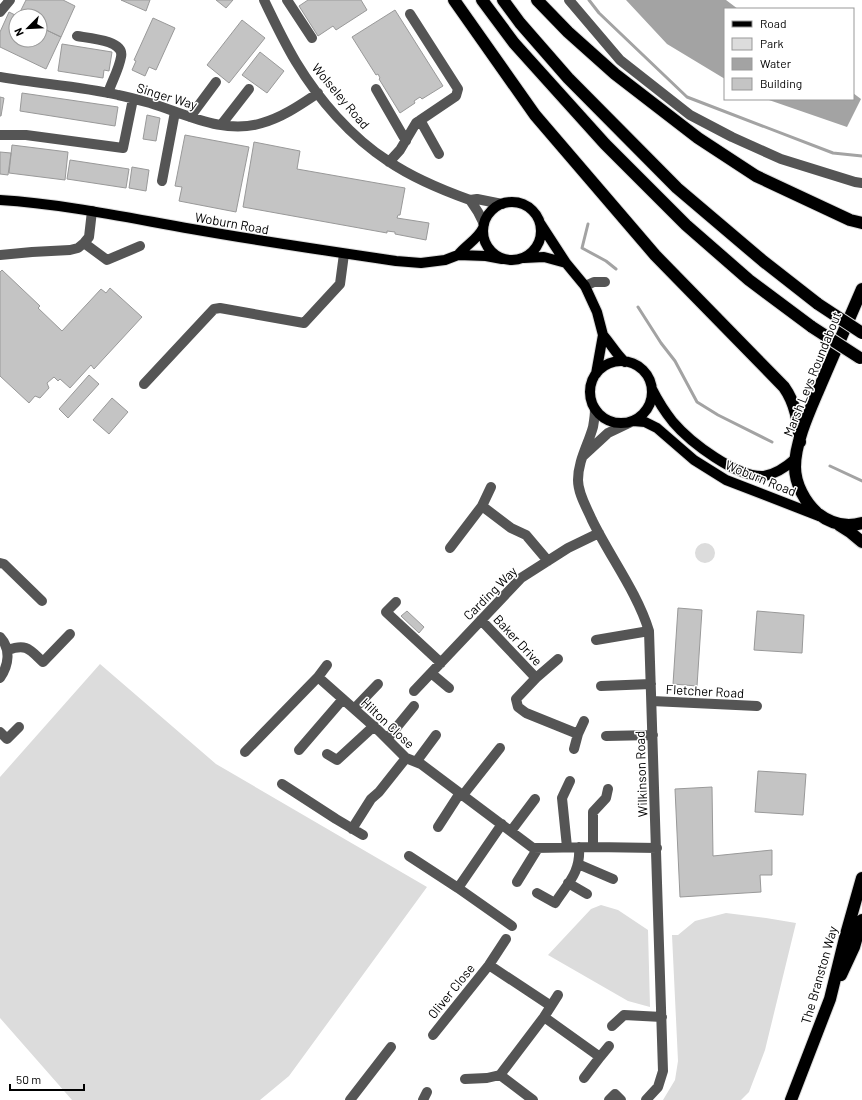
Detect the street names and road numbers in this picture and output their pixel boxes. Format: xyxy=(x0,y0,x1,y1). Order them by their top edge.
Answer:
street label: Wolseley Road xyxy=(309,60,373,132)
street label: Singer Way xyxy=(135,79,199,113)
street label: Woburn Road xyxy=(194,209,270,237)
street label: Marsh Leys Roundabout xyxy=(780,309,844,439)
street label: Woburn Road xyxy=(723,457,799,499)
street label: Carding Way xyxy=(460,563,520,623)
street label: Baker Drive xyxy=(490,611,546,669)
street label: Fletcher Road xyxy=(665,681,745,701)
street label: Hilton Close xyxy=(358,694,418,752)
street label: Wilkinson Road xyxy=(631,731,651,817)
street label: The Branston Way xyxy=(797,924,841,1026)
street label: Oliver Close xyxy=(424,960,478,1022)

